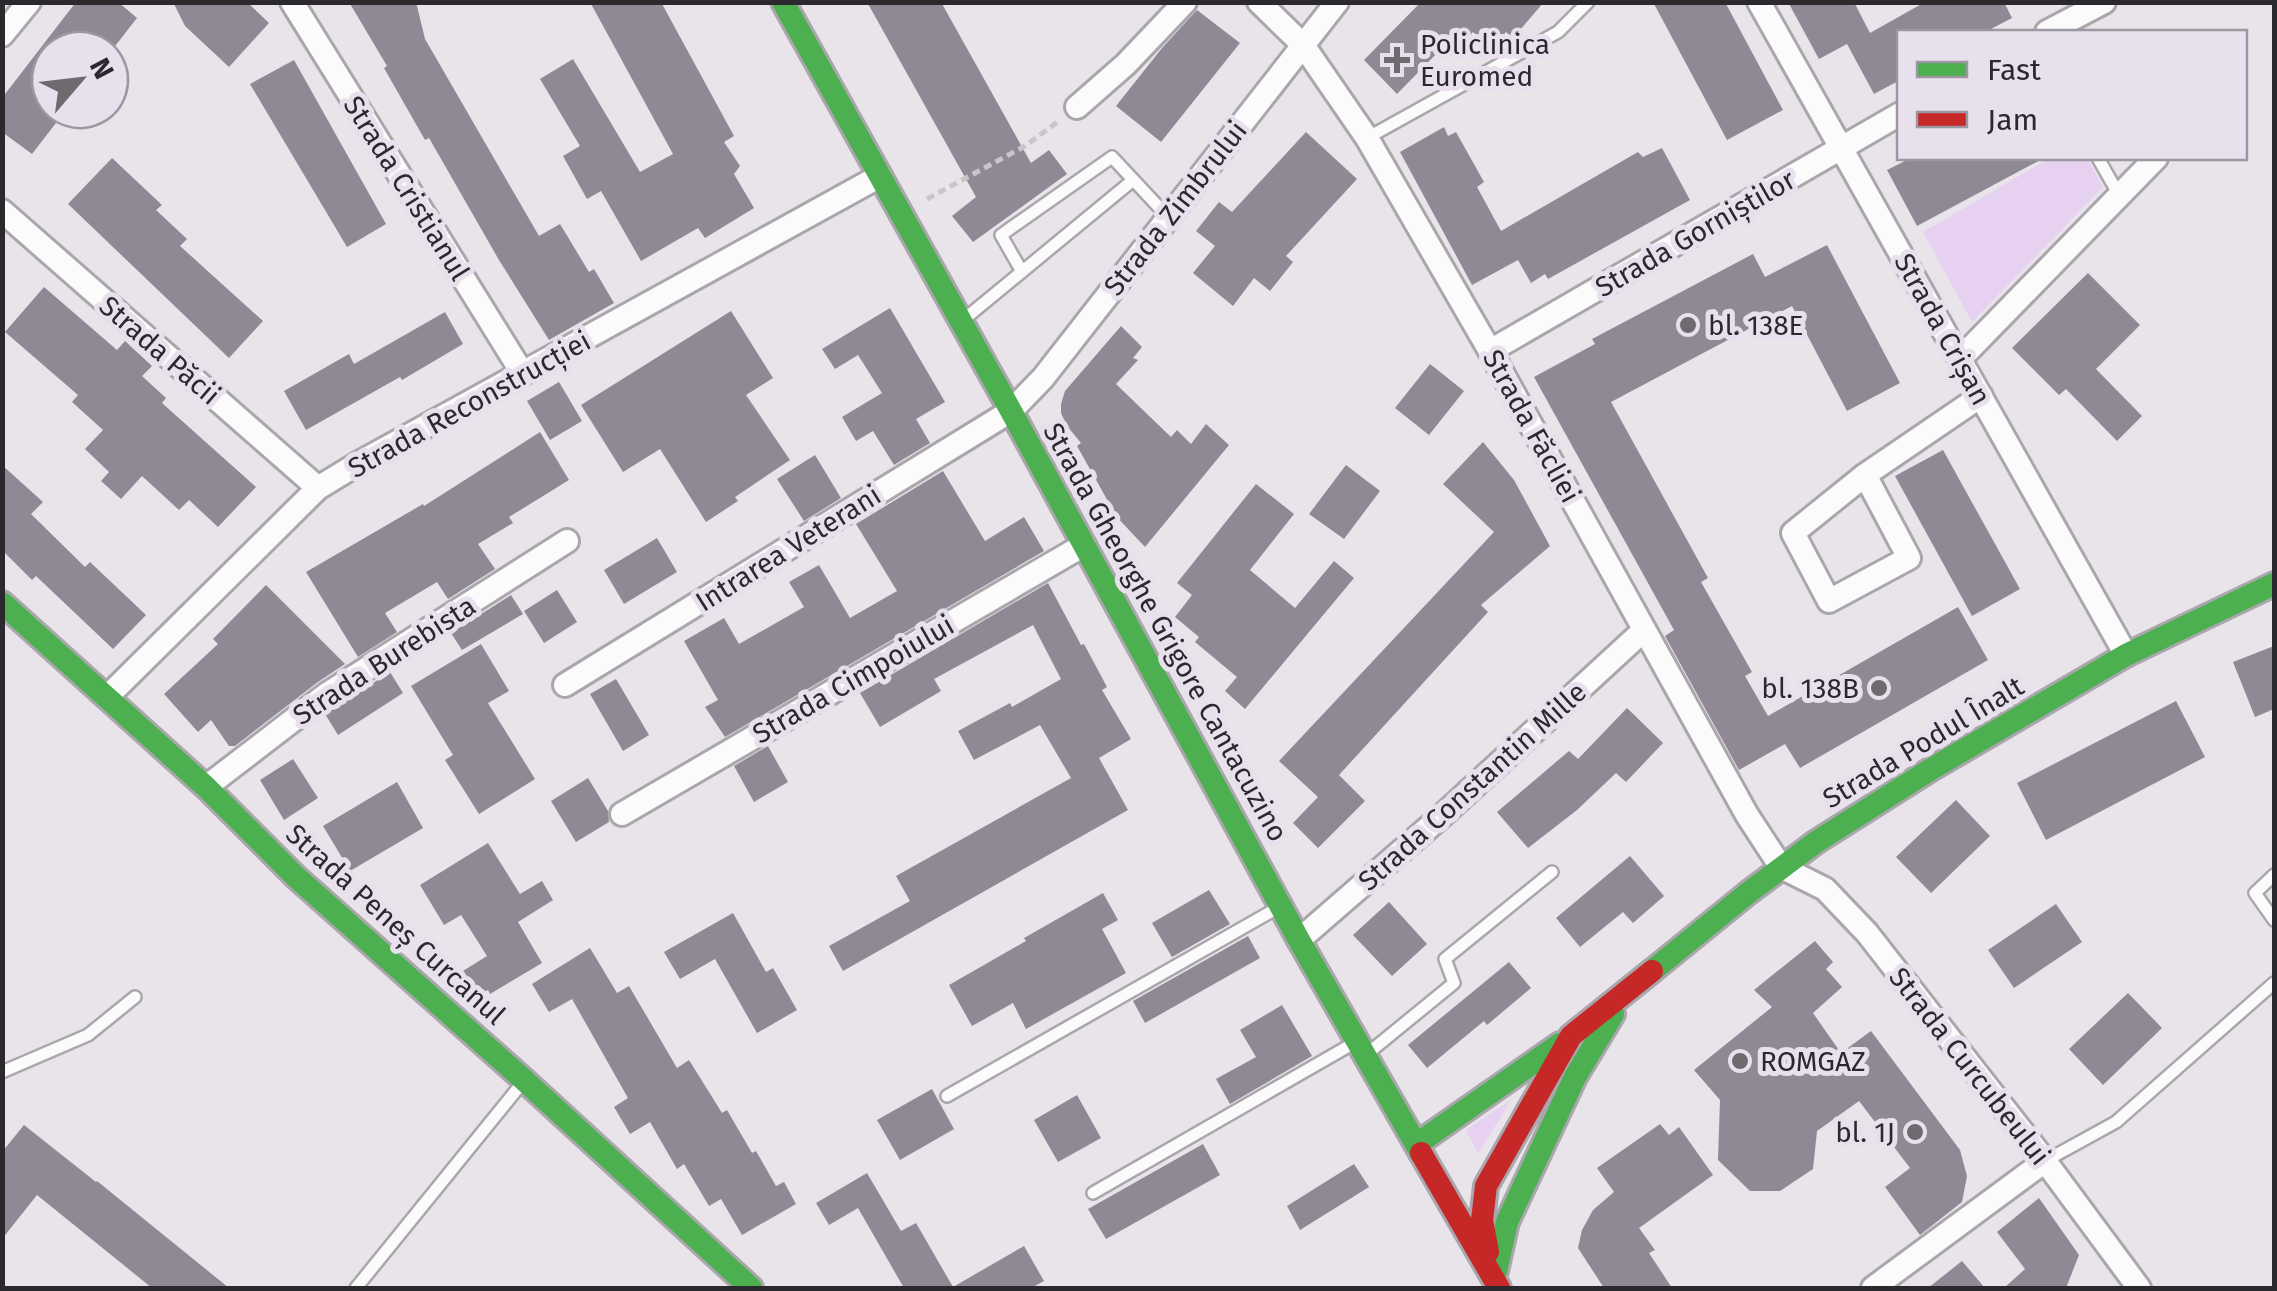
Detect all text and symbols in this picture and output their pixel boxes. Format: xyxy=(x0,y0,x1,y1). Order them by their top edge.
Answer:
place label: Policlinica Euromed xyxy=(1420,28,1550,93)
north arrow xyxy=(30,30,130,130)
legend xyxy=(1897,30,2247,160)
marker: Policlinica Euromed xyxy=(1384,47,1410,73)
text: Fast xyxy=(1987,52,2041,88)
text: N xyxy=(83,53,121,84)
street label: Strada Cristianul xyxy=(337,90,476,286)
text: Jam xyxy=(1987,102,2038,138)
street label: Strada Zimbrului xyxy=(1097,114,1254,302)
street label: Strada Gorniștilor xyxy=(1589,163,1802,305)
street label: Strada Crișan xyxy=(1886,248,1998,411)
street label: Strada Păcii xyxy=(93,289,227,412)
place label: bl. 138E xyxy=(1708,309,1804,342)
marker: bl. 138E xyxy=(1677,314,1699,336)
street label: Strada Reconstrucției xyxy=(342,324,597,486)
street label: Strada Făcliei xyxy=(1476,344,1587,508)
street label: Strada Gheorghe Grigore Cantacuzino xyxy=(1036,417,1295,847)
street label: Intrarea Veterani xyxy=(690,478,887,619)
street label: Strada Burebista xyxy=(287,589,482,732)
street label: Strada Cimpoiului xyxy=(747,608,960,750)
street label: Strada Podul Înalt xyxy=(1817,669,2030,815)
place label: bl. 138B xyxy=(1761,672,1859,705)
street label: Strada Constantin Mille xyxy=(1352,675,1593,897)
marker: bl. 138B xyxy=(1868,677,1890,699)
street label: Strada Peneș Curcanul xyxy=(279,817,512,1032)
street label: Strada Curcubeului xyxy=(1882,961,2057,1172)
place label: ROMGAZ xyxy=(1760,1045,1866,1078)
marker: ROMGAZ xyxy=(1729,1050,1751,1072)
place label: bl. 1J xyxy=(1835,1116,1895,1149)
marker: bl. 1J xyxy=(1904,1121,1926,1143)

